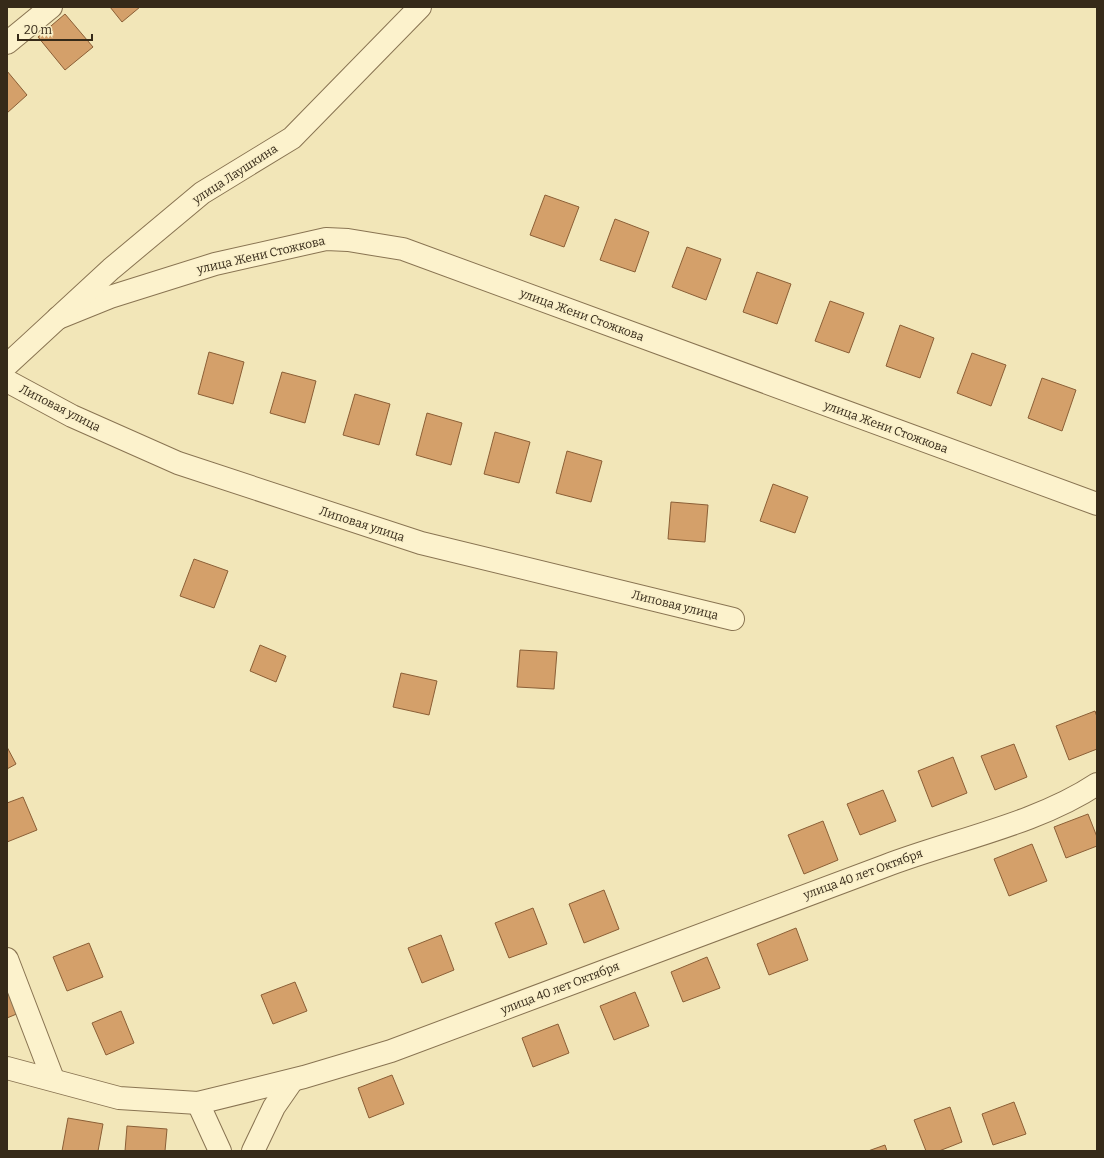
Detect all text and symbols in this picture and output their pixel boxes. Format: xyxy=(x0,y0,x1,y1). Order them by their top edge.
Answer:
scale bar xyxy=(18,16,92,42)
text: 20 m xyxy=(24,23,53,37)
street label: улица Лаушкина xyxy=(189,141,280,207)
street label: улица Жени Стожкова xyxy=(195,233,327,277)
street label: улица Жени Стожкова xyxy=(517,286,646,344)
street label: Липовая улица xyxy=(17,382,103,435)
street label: улица Жени Стожкова xyxy=(821,398,950,456)
street label: Липовая улица xyxy=(318,504,407,545)
street label: Липовая улица xyxy=(630,587,720,623)
street label: улица 40 лет Октября xyxy=(801,846,925,902)
street label: улица 40 лет Октября xyxy=(498,959,622,1017)

